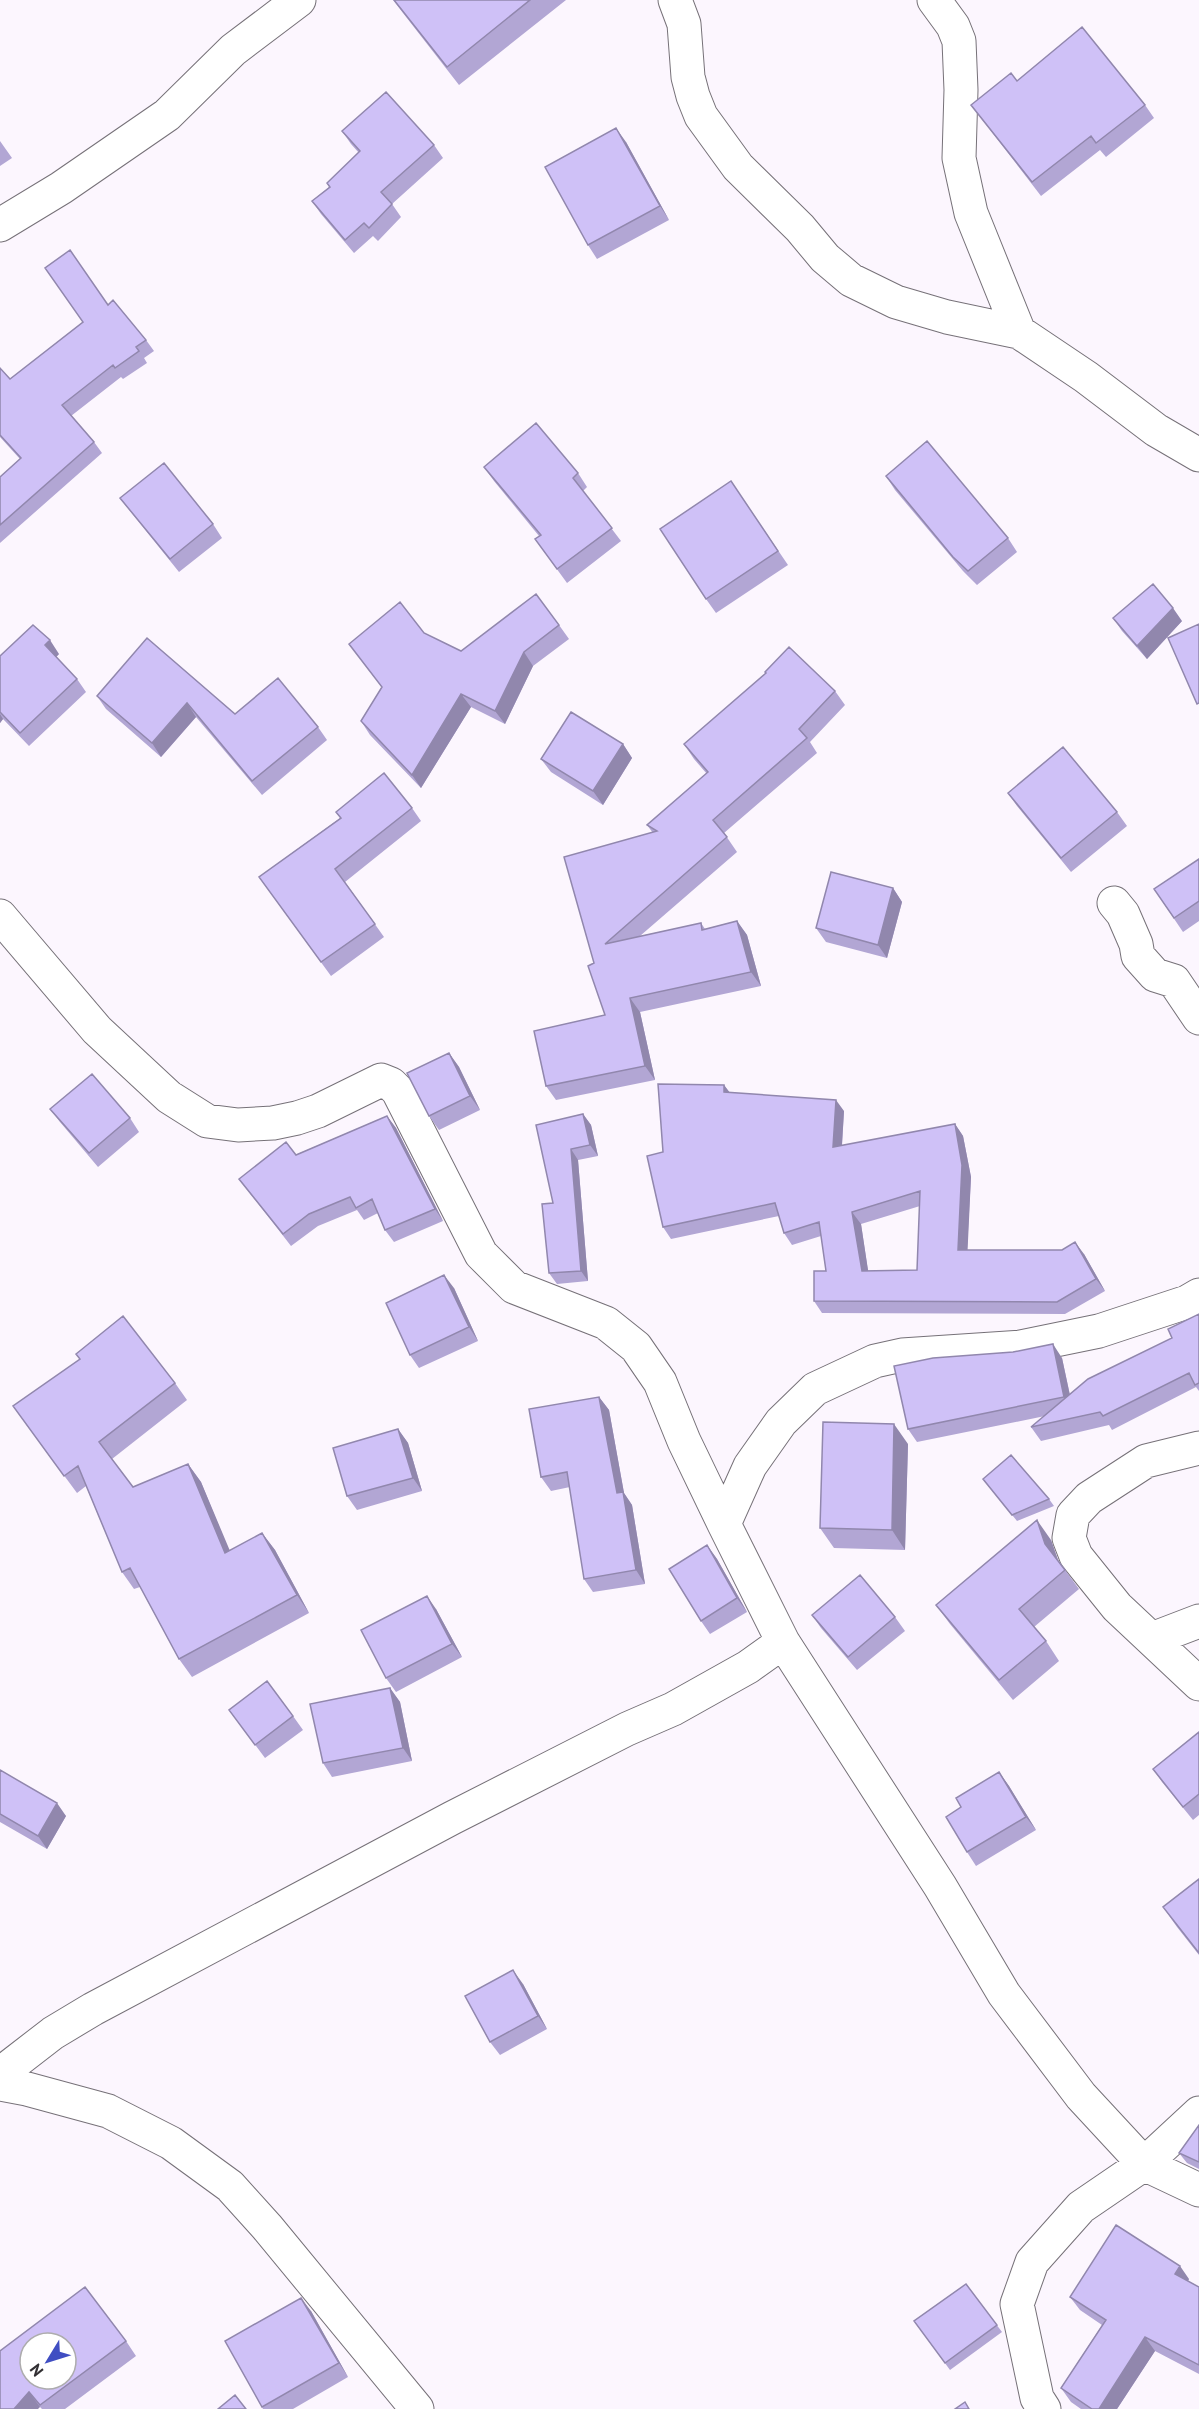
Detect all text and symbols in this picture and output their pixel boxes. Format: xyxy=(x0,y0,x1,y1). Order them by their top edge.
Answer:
north arrow xyxy=(18,2331,78,2391)
text: N xyxy=(25,2360,47,2381)

